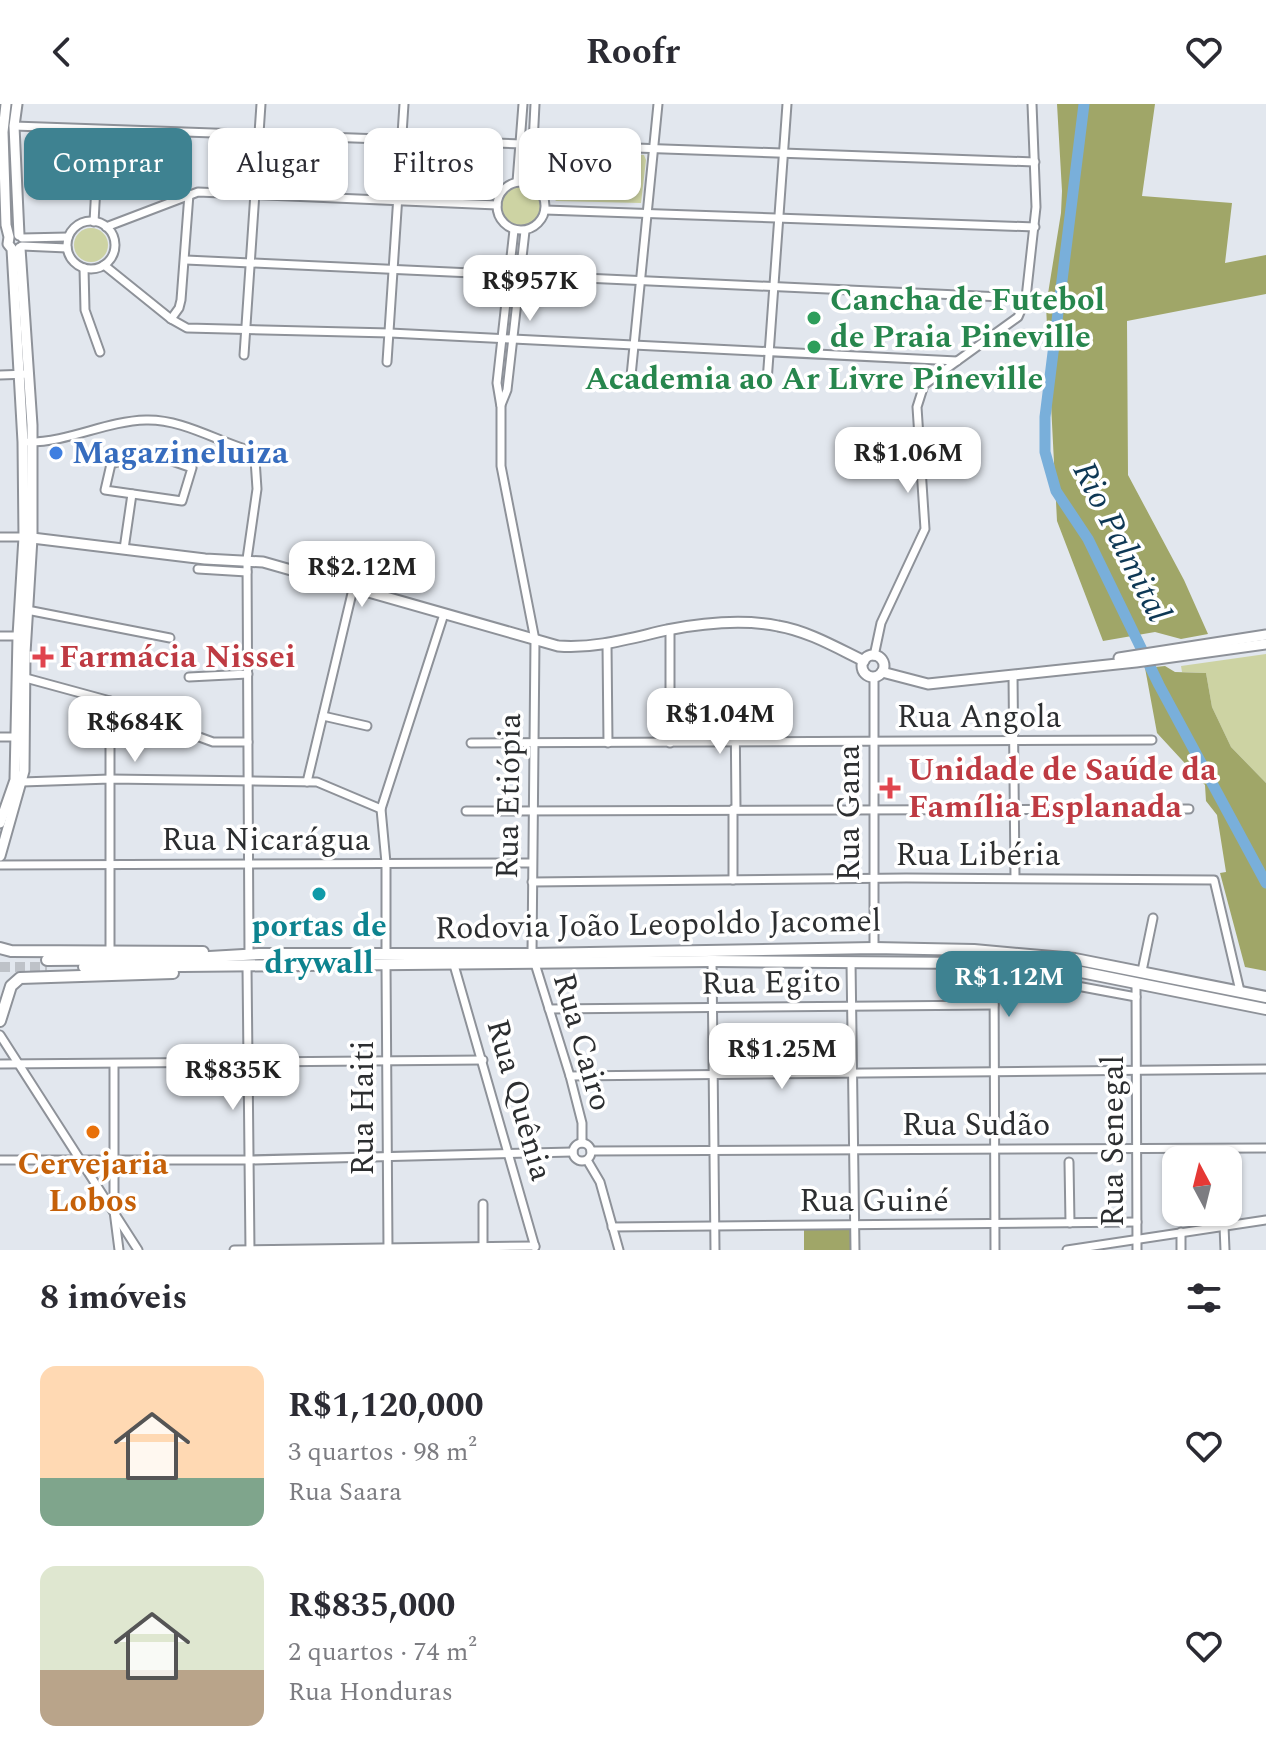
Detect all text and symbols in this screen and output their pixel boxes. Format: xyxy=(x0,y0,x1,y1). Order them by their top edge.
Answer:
text: Roofr xyxy=(586,25,680,80)
icon: back xyxy=(40,30,84,74)
icon: heart xyxy=(1182,30,1226,74)
chip: Comprar xyxy=(24,128,192,200)
chip: Alugar xyxy=(208,128,348,200)
chip: Filtros xyxy=(364,128,503,200)
chip: Novo xyxy=(519,128,641,200)
pin: R$957K xyxy=(465,255,595,323)
text: R$957K xyxy=(481,261,579,301)
place label: Cancha de Futebol de Praia Pineville xyxy=(830,276,1105,362)
marker: Cancha de Futebol de Praia Pineville xyxy=(805,309,823,327)
marker: Academia ao Ar Livre Pineville xyxy=(805,338,823,356)
place label: Academia ao Ar Livre Pineville xyxy=(585,355,1043,404)
pin: R$1.06M xyxy=(834,427,982,495)
place label: Magazineluiza xyxy=(72,429,289,478)
text: R$1.06M xyxy=(853,433,963,473)
marker: Magazineluiza xyxy=(47,444,65,462)
water label: Rio Palmital xyxy=(1058,452,1184,632)
pin: R$2.12M xyxy=(288,541,436,609)
text: R$2.12M xyxy=(307,547,417,587)
place label: Farmácia Nissei xyxy=(59,633,296,682)
marker: Farmácia Nissei xyxy=(34,648,52,666)
pin: R$1.04M xyxy=(646,688,794,756)
street label: Rua Angola xyxy=(897,693,1062,742)
text: R$1.04M xyxy=(665,694,775,734)
pin: R$684K xyxy=(70,696,200,764)
text: R$684K xyxy=(86,702,184,742)
street label: Rua Etiópia xyxy=(483,712,535,879)
street label: Rua Gana xyxy=(825,744,874,882)
place label: Unidade de Saúde da Família Esplanada xyxy=(908,746,1217,832)
marker: Unidade de Saúde da Família Esplanada xyxy=(879,777,901,799)
street label: Rua Nicarágua xyxy=(162,816,371,865)
street label: Rua Libéria xyxy=(896,831,1061,880)
marker: portas de drywall xyxy=(310,885,328,903)
street label: Rodovia João Leopoldo Jacomel xyxy=(434,897,882,953)
place label: portas de drywall xyxy=(251,902,387,988)
pin: R$1.12M xyxy=(935,951,1083,1019)
street label: Rua Egito xyxy=(701,957,841,1009)
text: R$1.12M xyxy=(954,957,1064,997)
street label: Rua Cairo xyxy=(539,967,625,1117)
street label: Rua Quênia xyxy=(473,1013,566,1187)
pin: R$1.25M xyxy=(708,1023,856,1091)
text: R$1.25M xyxy=(727,1029,837,1069)
street label: Rua Haiti xyxy=(339,1040,388,1176)
pin: R$835K xyxy=(168,1044,298,1112)
text: R$835K xyxy=(184,1050,282,1090)
street label: Rua Senegal xyxy=(1089,1055,1138,1227)
street label: Rua Sudão xyxy=(902,1101,1050,1150)
marker: Cervejaria Lobos xyxy=(84,1123,102,1141)
place label: Cervejaria Lobos xyxy=(17,1140,169,1226)
north arrow xyxy=(1162,1146,1242,1226)
map controls xyxy=(1162,1146,1242,1226)
street label: Rua Guiné xyxy=(799,1177,949,1226)
text: 8 imóveis xyxy=(40,1272,187,1324)
icon: filters xyxy=(1182,1276,1226,1320)
text: R$1,120,000 xyxy=(288,1380,484,1432)
icon: home xyxy=(104,1398,200,1494)
icon: heart xyxy=(1182,1424,1226,1468)
text: 3 quartos · 98 m² xyxy=(288,1432,477,1472)
text: Rua Saara xyxy=(288,1472,402,1512)
text: R$835,000 xyxy=(288,1580,455,1632)
icon: home xyxy=(104,1598,200,1694)
icon: heart xyxy=(1182,1624,1226,1668)
text: 2 quartos · 74 m² xyxy=(288,1632,477,1672)
text: Rua Honduras xyxy=(288,1672,453,1712)

